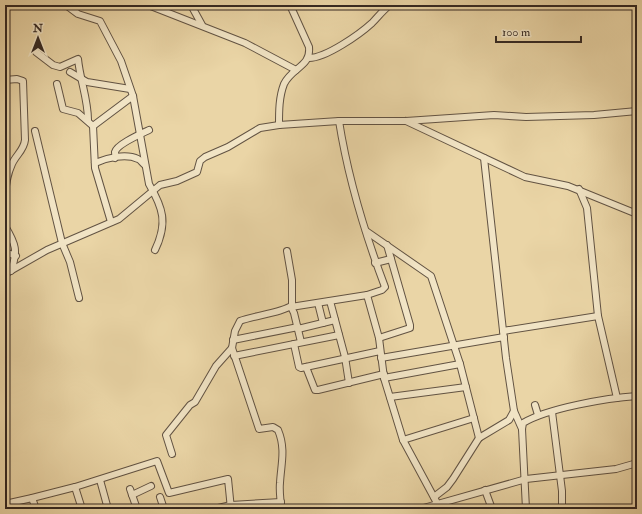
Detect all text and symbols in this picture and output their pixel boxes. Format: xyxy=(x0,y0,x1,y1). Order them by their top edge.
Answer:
north arrow xyxy=(18,18,58,58)
scale bar xyxy=(496,18,581,44)
text: N xyxy=(32,22,44,35)
text: 100 m xyxy=(502,25,531,40)

